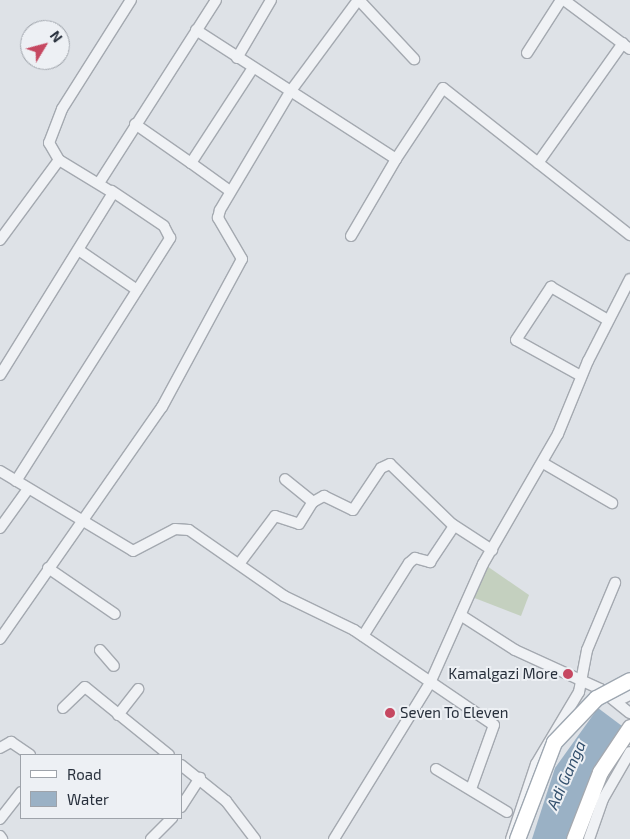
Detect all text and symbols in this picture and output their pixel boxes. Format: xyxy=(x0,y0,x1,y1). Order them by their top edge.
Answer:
north arrow xyxy=(20,20,70,70)
text: N xyxy=(47,27,66,45)
place label: Kamalgazi More xyxy=(448,665,558,683)
marker: Kamalgazi More xyxy=(562,668,574,680)
place label: Seven To Eleven xyxy=(400,704,509,722)
marker: Seven To Eleven xyxy=(384,707,396,719)
water label: Adi Ganga xyxy=(542,738,590,812)
legend xyxy=(20,754,182,819)
text: Road xyxy=(67,765,102,783)
text: Water xyxy=(67,790,109,808)

